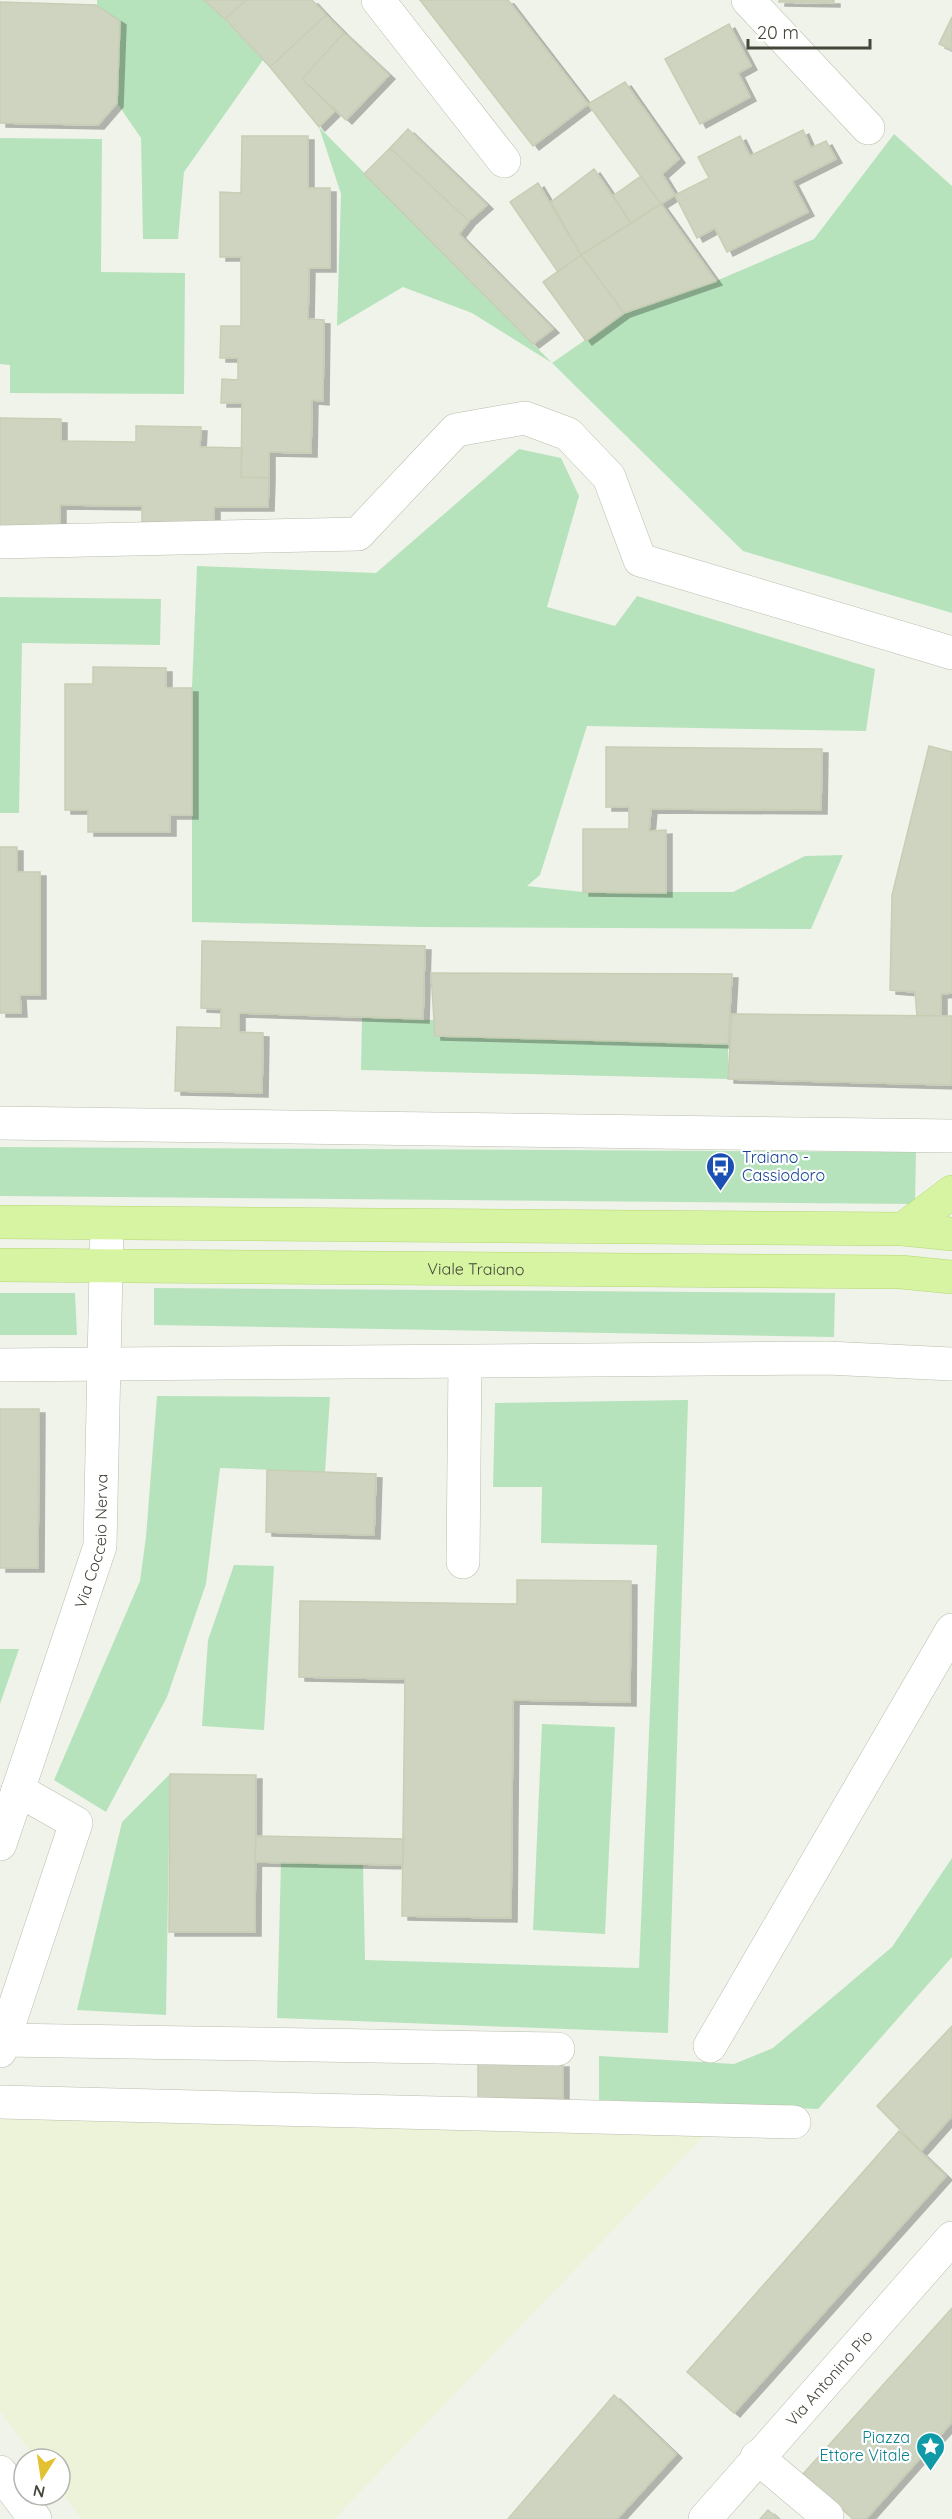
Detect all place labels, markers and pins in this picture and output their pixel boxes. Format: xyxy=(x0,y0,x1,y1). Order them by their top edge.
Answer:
place label: Traiano - Cassiodoro xyxy=(742,1147,825,1185)
bus stop icon: Traiano - Cassiodoro xyxy=(705,1150,737,1192)
place label: Piazza Ettore Vitale xyxy=(820,2427,910,2465)
place icon: Piazza Ettore Vitale xyxy=(915,2430,947,2472)

